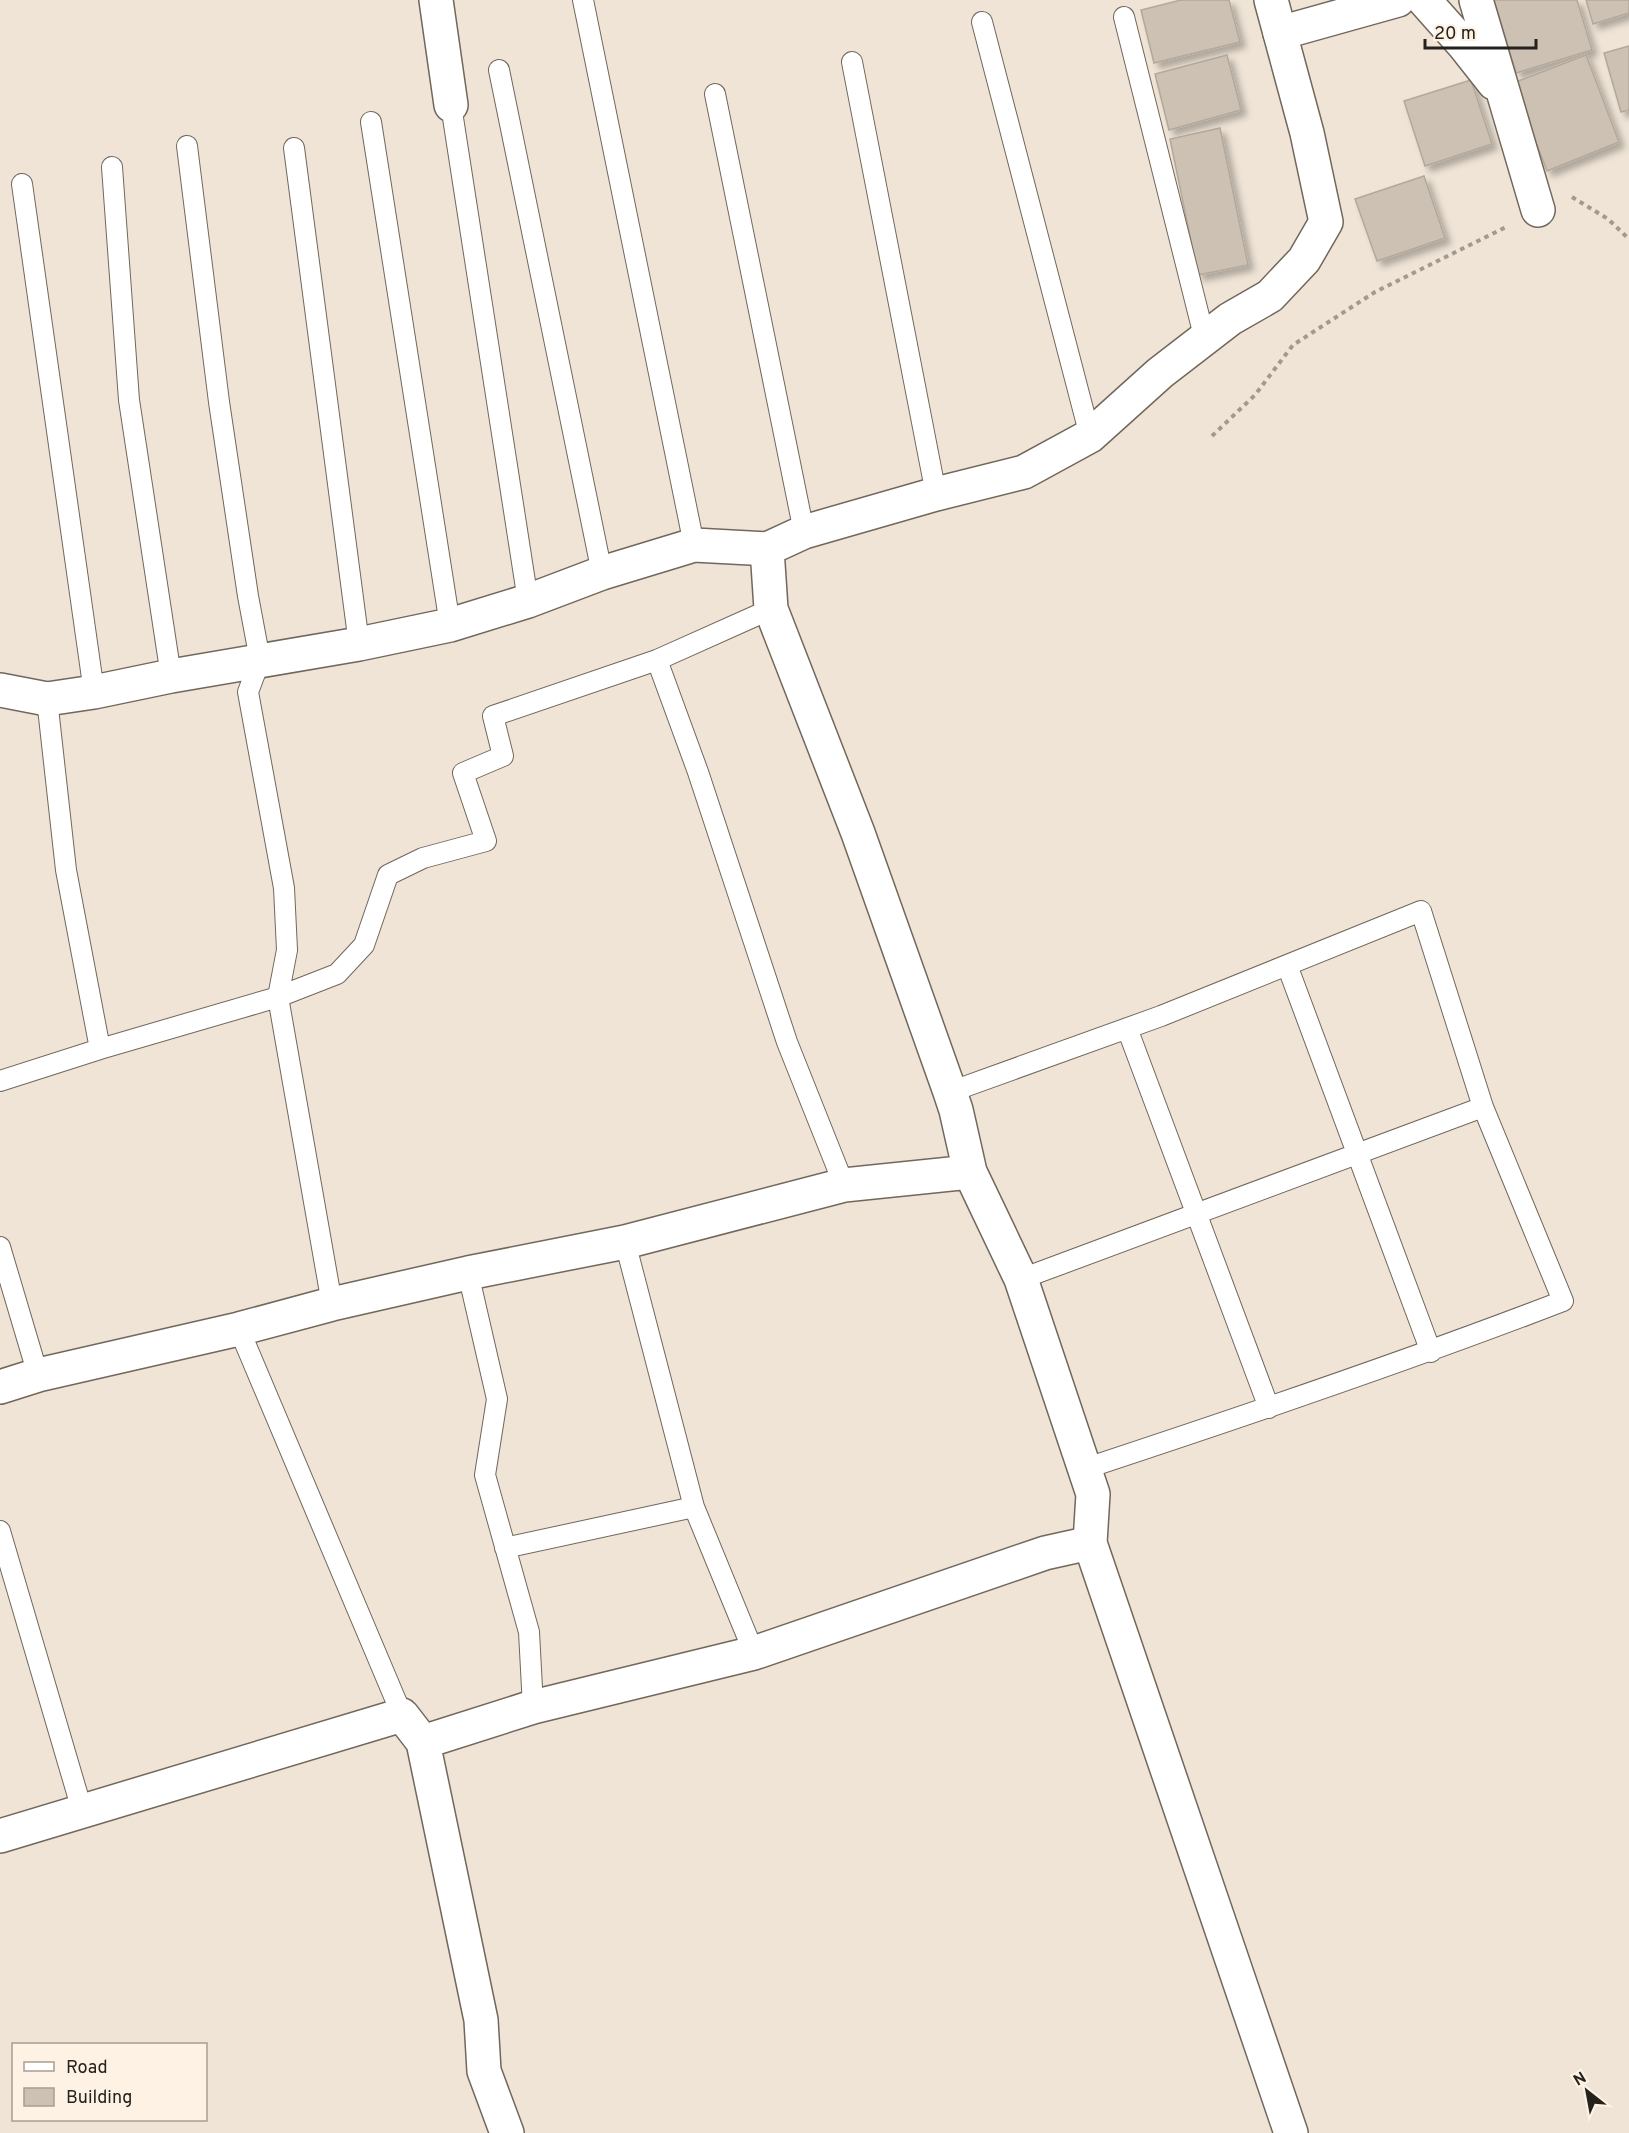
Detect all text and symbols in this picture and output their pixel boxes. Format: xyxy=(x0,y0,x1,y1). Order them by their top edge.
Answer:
scale bar xyxy=(1425,12,1536,50)
text: 20 m xyxy=(1434,23,1476,46)
legend xyxy=(12,2043,207,2121)
text: Road xyxy=(66,2057,108,2080)
north arrow xyxy=(1557,2061,1617,2121)
text: N xyxy=(1570,2068,1590,2091)
text: Building xyxy=(66,2087,132,2110)

